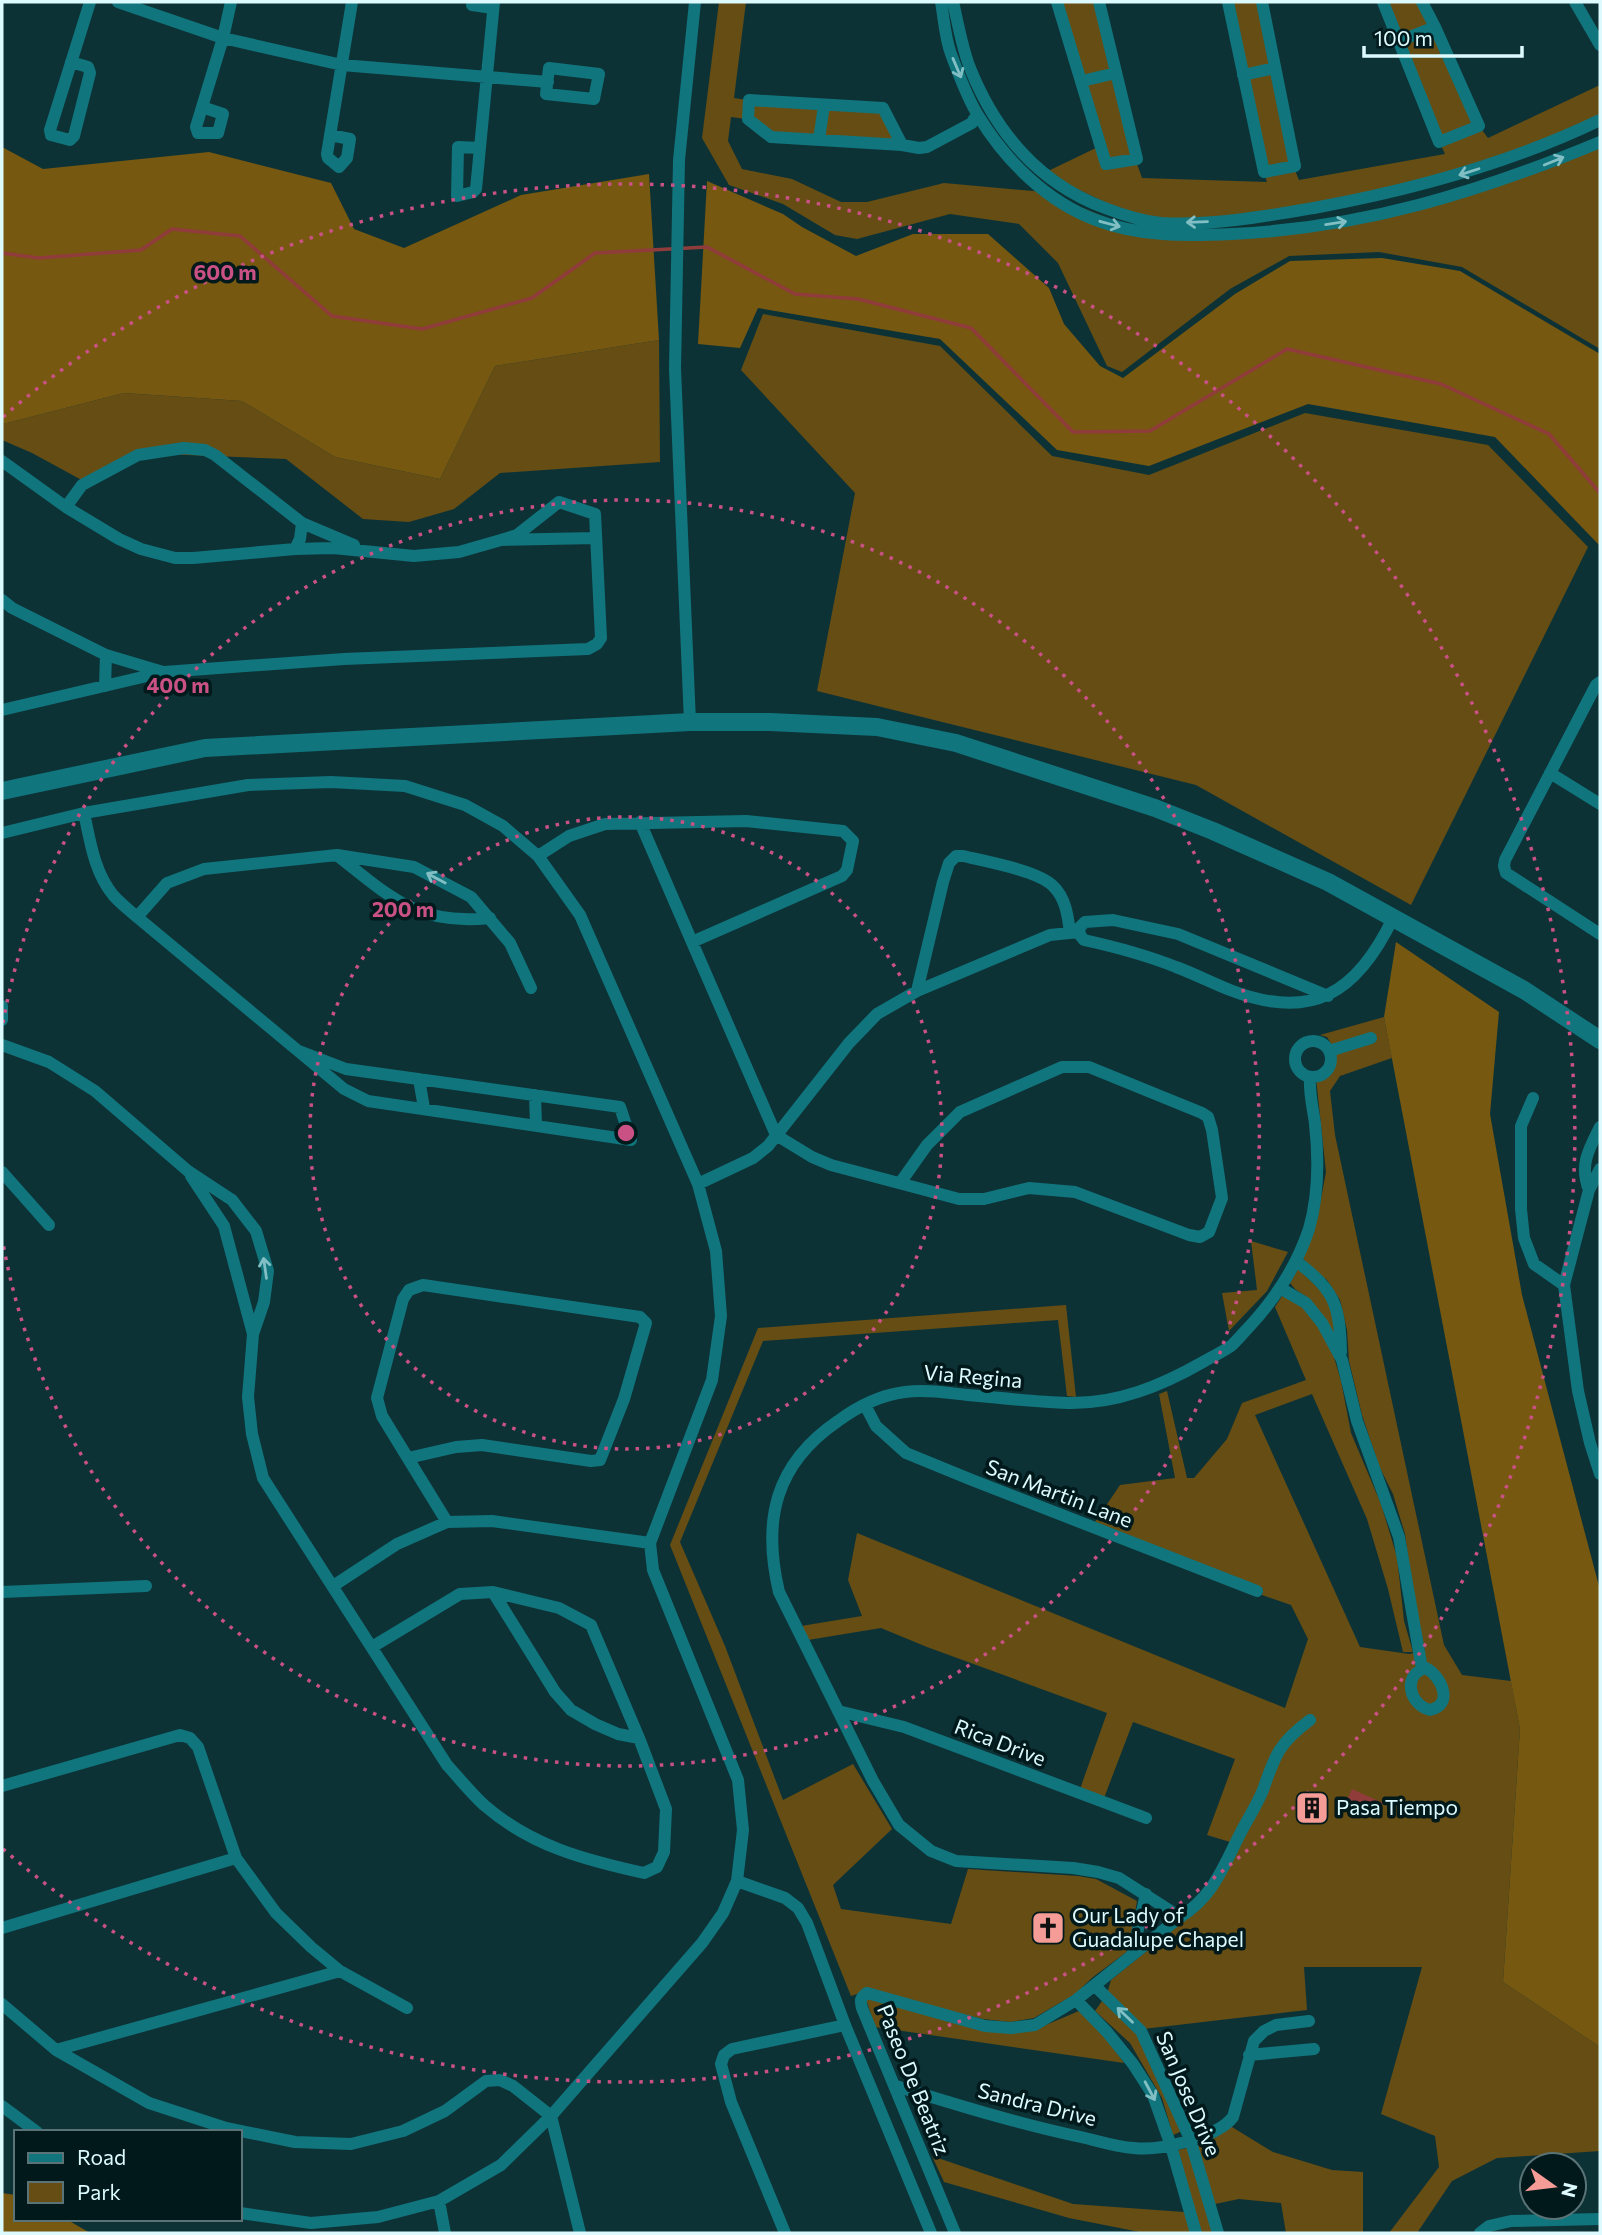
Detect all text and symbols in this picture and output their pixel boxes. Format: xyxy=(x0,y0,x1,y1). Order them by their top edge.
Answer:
scale bar xyxy=(1364,14,1522,58)
text: 100 m xyxy=(1374,25,1433,50)
one-way arrow xyxy=(951,57,964,78)
one-way arrow xyxy=(1543,154,1565,167)
one-way arrow xyxy=(1458,167,1480,179)
one-way arrow xyxy=(1186,216,1209,229)
one-way arrow xyxy=(1324,216,1347,229)
one-way arrow xyxy=(1098,218,1121,231)
text: 600 m xyxy=(193,259,257,284)
text: 400 m xyxy=(146,672,210,697)
one-way arrow xyxy=(426,871,447,885)
text: 200 m xyxy=(372,896,434,921)
centre of rings xyxy=(614,1121,638,1145)
one-way arrow xyxy=(258,1257,271,1280)
street label: Via Regina xyxy=(923,1359,1024,1392)
street label: San Martin Lane xyxy=(983,1453,1136,1532)
street label: Rica Drive xyxy=(951,1713,1050,1770)
building icon: Pasa Tiempo xyxy=(1293,1789,1331,1827)
place label: Pasa Tiempo xyxy=(1336,1794,1458,1819)
place label: Our Lady of Guadalupe Chapel xyxy=(1072,1902,1244,1951)
church icon: Our Lady of Guadalupe Chapel xyxy=(1029,1909,1067,1947)
street label: Paseo De Beatriz xyxy=(873,2000,956,2158)
one-way arrow xyxy=(1117,2006,1134,2023)
street label: San Jose Drive xyxy=(1152,2027,1227,2160)
street label: Sandra Drive xyxy=(975,2077,1099,2130)
one-way arrow xyxy=(1143,2081,1157,2101)
legend xyxy=(14,2130,242,2221)
text: Road xyxy=(77,2144,126,2169)
north arrow xyxy=(1518,2151,1588,2221)
text: Park xyxy=(77,2179,121,2204)
text: N xyxy=(1557,2181,1583,2200)

